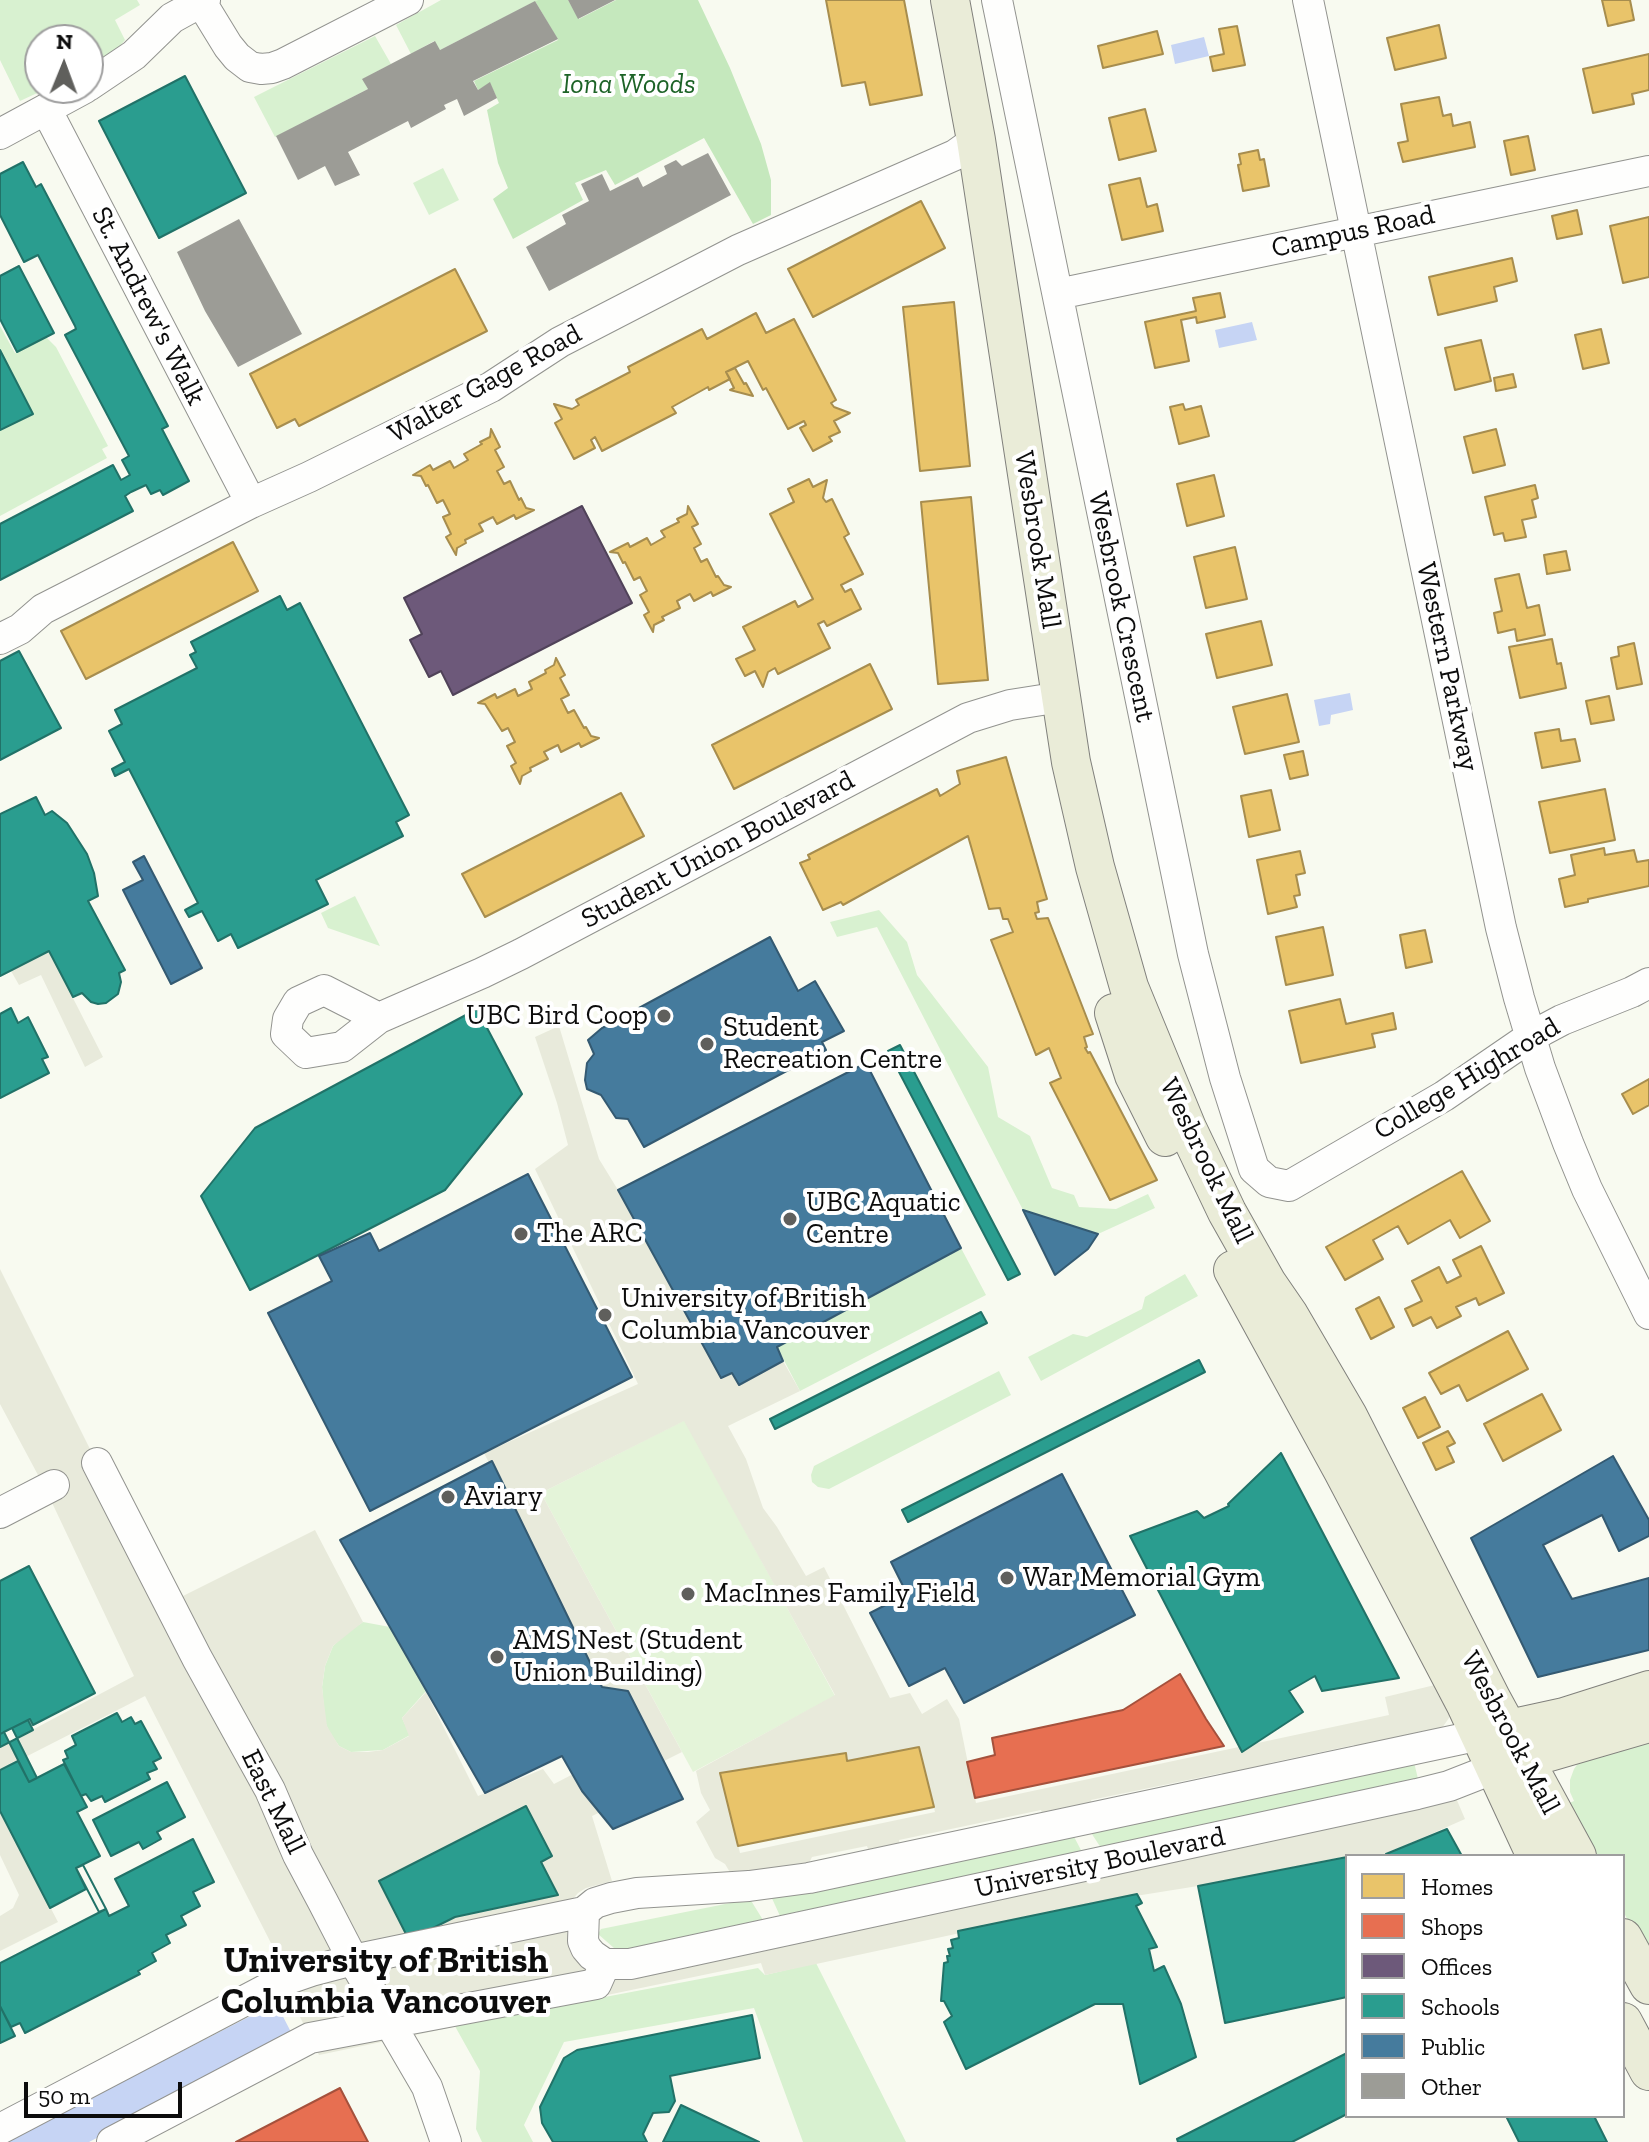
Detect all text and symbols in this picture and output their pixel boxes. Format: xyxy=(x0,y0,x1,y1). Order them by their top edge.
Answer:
north arrow xyxy=(24,24,104,104)
text: N xyxy=(56,28,73,55)
park label: Iona Woods xyxy=(562,68,696,102)
street label: Campus Road xyxy=(1268,198,1438,266)
street label: St. Andrew's Walk xyxy=(84,201,212,411)
street label: Walter Gage Road xyxy=(383,317,587,451)
street label: Wesbrook Mall xyxy=(1006,449,1068,631)
street label: Wesbrook Crescent xyxy=(1080,489,1162,725)
street label: Western Parkway xyxy=(1409,560,1485,774)
street label: Student Union Boulevard xyxy=(576,764,860,936)
place label: UBC Bird Coop xyxy=(466,999,648,1033)
marker: UBC Bird Coop xyxy=(655,1007,673,1025)
street label: College Highroad xyxy=(1368,1010,1566,1148)
place label: Student Recreation Centre xyxy=(723,1011,942,1077)
marker: Student Recreation Centre xyxy=(698,1035,716,1053)
street label: Wesbrook Mall xyxy=(1152,1073,1260,1249)
place label: UBC Aquatic Centre xyxy=(806,1186,961,1252)
marker: UBC Aquatic Centre xyxy=(781,1210,799,1228)
place label: The ARC xyxy=(537,1217,643,1251)
marker: The ARC xyxy=(512,1225,530,1243)
place label: University of British Columbia Vancouver xyxy=(621,1282,871,1348)
marker: University of British Columbia Vancouver xyxy=(596,1306,614,1324)
place label: Aviary xyxy=(464,1480,543,1514)
marker: Aviary xyxy=(439,1488,457,1506)
place label: War Memorial Gym xyxy=(1023,1561,1260,1595)
marker: War Memorial Gym xyxy=(998,1569,1016,1587)
place label: MacInnes Family Field xyxy=(704,1577,975,1611)
marker: MacInnes Family Field xyxy=(679,1585,697,1603)
place label: AMS Nest (Student Union Building) xyxy=(513,1624,742,1690)
street label: Wesbrook Mall xyxy=(1453,1646,1567,1820)
marker: AMS Nest (Student Union Building) xyxy=(488,1648,506,1666)
street label: East Mall xyxy=(233,1744,313,1860)
street label: University Boulevard xyxy=(972,1820,1228,1906)
legend xyxy=(1345,1854,1625,2118)
text: Homes xyxy=(1421,1872,1493,1901)
text: Shops xyxy=(1421,1912,1483,1941)
district label: University of British Columbia Vancouver xyxy=(221,1940,551,2025)
text: Offices xyxy=(1421,1952,1492,1981)
text: Schools xyxy=(1421,1992,1500,2021)
text: Public xyxy=(1421,2032,1485,2061)
scale bar xyxy=(28,2066,186,2116)
text: Other xyxy=(1421,2072,1482,2101)
text: 50 m xyxy=(38,2081,90,2110)

